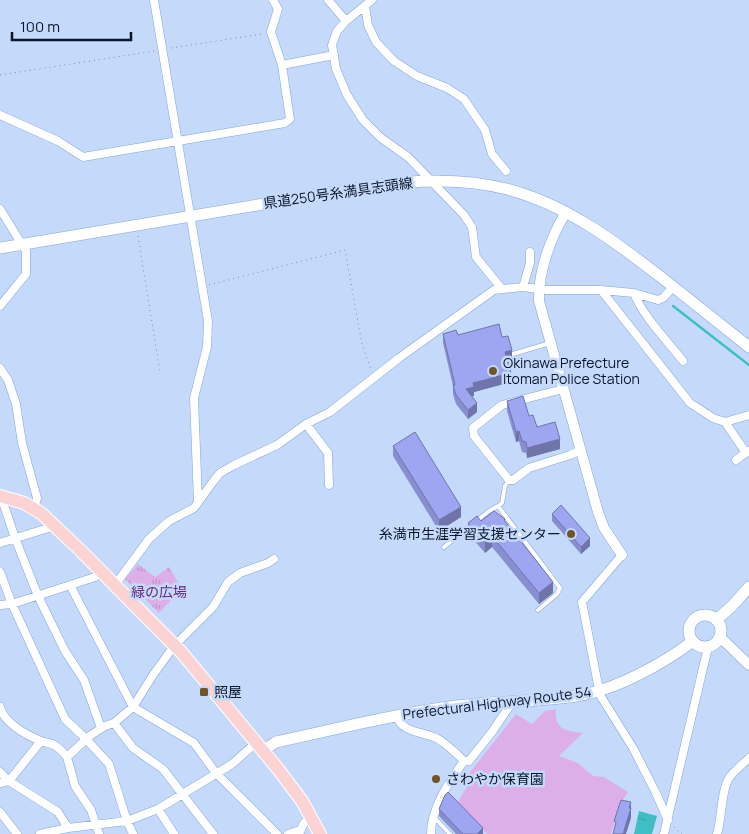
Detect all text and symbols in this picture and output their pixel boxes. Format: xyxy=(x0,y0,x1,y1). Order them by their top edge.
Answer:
scale bar xyxy=(12,10,131,42)
text: 100 m xyxy=(20,16,60,37)
street label: 県道250号糸満具志頭線 xyxy=(262,173,414,212)
place label: Okinawa Prefecture Itoman Police Station xyxy=(503,353,640,388)
marker: Okinawa Prefecture Itoman Police Station xyxy=(487,365,499,377)
place label: 糸満市生涯学習支援センター xyxy=(379,524,561,543)
marker: 糸満市生涯学習支援センター xyxy=(565,528,577,540)
park label: 緑の広場 xyxy=(131,582,187,601)
street label: Prefectural Highway Route 54 xyxy=(401,681,592,724)
place label: 照屋 xyxy=(214,682,242,701)
marker: 照屋 xyxy=(198,686,210,698)
place label: さわやか保育園 xyxy=(446,769,544,788)
marker: さわやか保育園 xyxy=(430,773,442,785)

